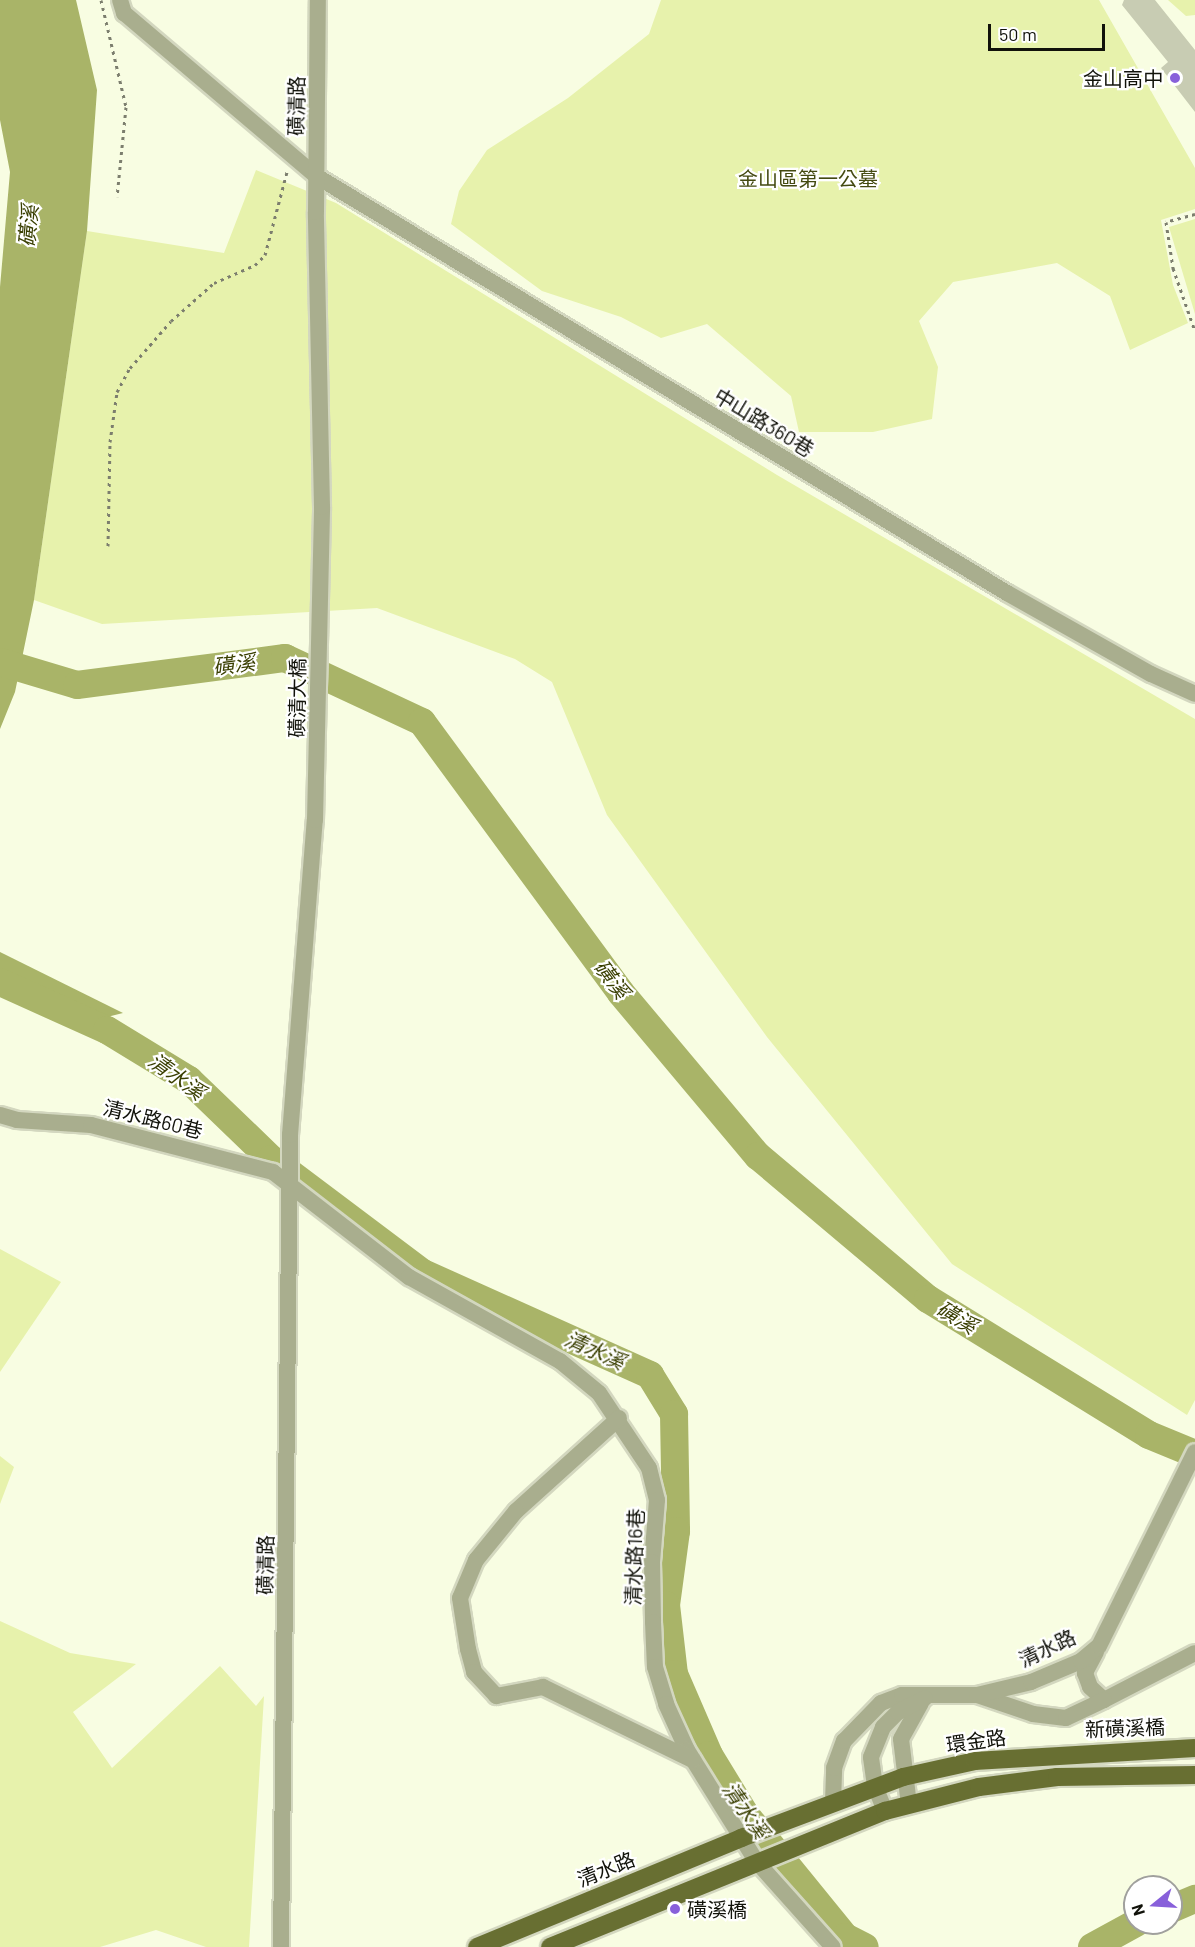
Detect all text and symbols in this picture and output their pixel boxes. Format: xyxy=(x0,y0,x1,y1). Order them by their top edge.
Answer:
scale bar xyxy=(991,12,1108,50)
text: 50 m xyxy=(999,23,1037,45)
place label: 金山高中 xyxy=(1083,66,1163,90)
marker: 金山高中 xyxy=(1168,71,1182,85)
street label: 磺清路 xyxy=(283,76,309,136)
park label: 金山區第一公墓 xyxy=(738,166,878,190)
water label: 磺溪 xyxy=(14,204,42,248)
street label: 中山路360巷 xyxy=(710,383,818,461)
water label: 磺溪 xyxy=(212,649,256,679)
street label: 磺清大橋 xyxy=(284,658,310,738)
water label: 磺溪 xyxy=(589,955,635,1003)
water label: 清水溪 xyxy=(144,1047,210,1105)
street label: 清水路60巷 xyxy=(101,1095,205,1143)
water label: 磺溪 xyxy=(933,1295,981,1339)
water label: 清水溪 xyxy=(561,1326,629,1374)
street label: 清水路16巷 xyxy=(620,1508,648,1606)
street label: 磺清路 xyxy=(252,1535,278,1595)
street label: 清水路 xyxy=(1015,1624,1079,1672)
street label: 新磺溪橋 xyxy=(1085,1715,1165,1741)
street label: 環金路 xyxy=(945,1725,1007,1757)
water label: 清水溪 xyxy=(718,1777,774,1843)
street label: 清水路 xyxy=(574,1847,638,1891)
north arrow xyxy=(1123,1875,1183,1935)
place label: 磺溪橋 xyxy=(687,1897,747,1921)
marker: 磺溪橋 xyxy=(668,1902,682,1916)
text: N xyxy=(1127,1902,1148,1918)

